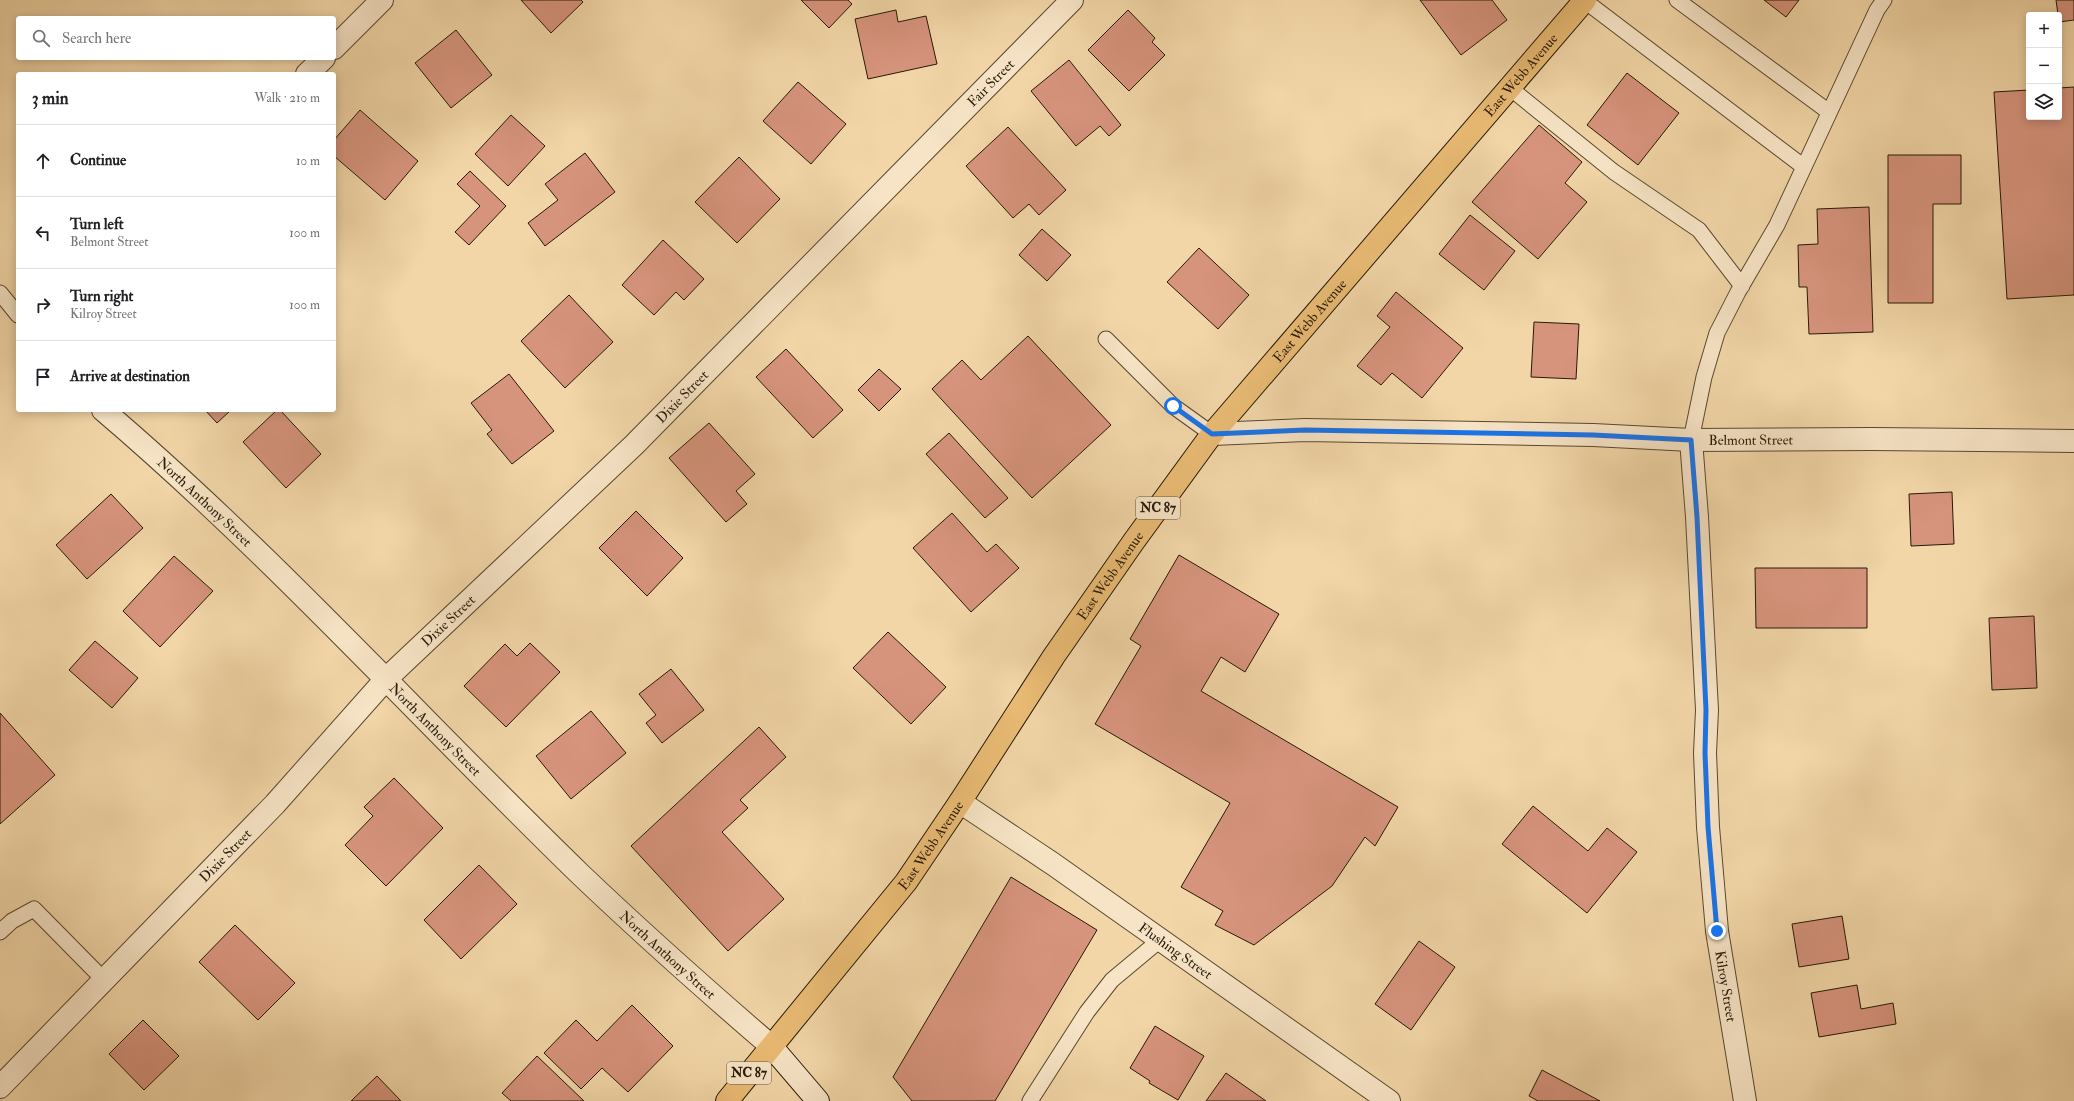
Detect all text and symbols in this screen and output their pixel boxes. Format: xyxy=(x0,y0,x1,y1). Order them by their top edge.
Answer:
map controls xyxy=(2026,12,2062,120)
button: + xyxy=(2026,12,2062,48)
search box xyxy=(16,16,336,60)
icon: search xyxy=(30,27,52,49)
text: Search here xyxy=(62,29,131,48)
street label: East Webb Avenue xyxy=(1480,30,1561,120)
button: − xyxy=(2026,48,2062,84)
street label: Fair Street xyxy=(963,55,1018,110)
button: layers xyxy=(2026,84,2062,120)
text: 3 min xyxy=(32,88,69,109)
text: Walk · 210 m xyxy=(254,90,320,106)
icon: ahead xyxy=(32,150,54,172)
text: Continue xyxy=(70,151,126,170)
text: 10 m xyxy=(296,153,320,169)
text: Turn left xyxy=(70,215,124,234)
icon: left xyxy=(32,222,54,244)
text: 100 m xyxy=(289,225,320,241)
text: Belmont Street xyxy=(70,234,149,250)
street label: East Webb Avenue xyxy=(1269,275,1350,366)
text: Turn right xyxy=(70,287,133,306)
icon: right xyxy=(32,294,54,316)
text: 100 m xyxy=(289,297,320,313)
text: Kilroy Street xyxy=(70,306,137,322)
icon: arrive xyxy=(32,366,54,388)
street label: Dixie Street xyxy=(652,366,712,426)
text: Arrive at destination xyxy=(70,367,190,386)
route start xyxy=(1164,397,1182,415)
street label: Belmont Street xyxy=(1708,431,1794,448)
street label: North Anthony Street xyxy=(154,453,256,550)
road number: NC 87 xyxy=(1136,497,1180,519)
street label: East Webb Avenue xyxy=(1073,528,1147,623)
street label: Dixie Street xyxy=(418,591,479,650)
street label: North Anthony Street xyxy=(386,679,485,780)
street label: East Webb Avenue xyxy=(894,797,967,894)
street label: Dixie Street xyxy=(195,825,255,886)
street label: North Anthony Street xyxy=(616,907,720,1003)
street label: Flushing Street xyxy=(1136,919,1216,983)
route end xyxy=(1708,922,1726,940)
street label: Kilroy Street xyxy=(1712,949,1740,1024)
road number: NC 87 xyxy=(727,1062,771,1084)

